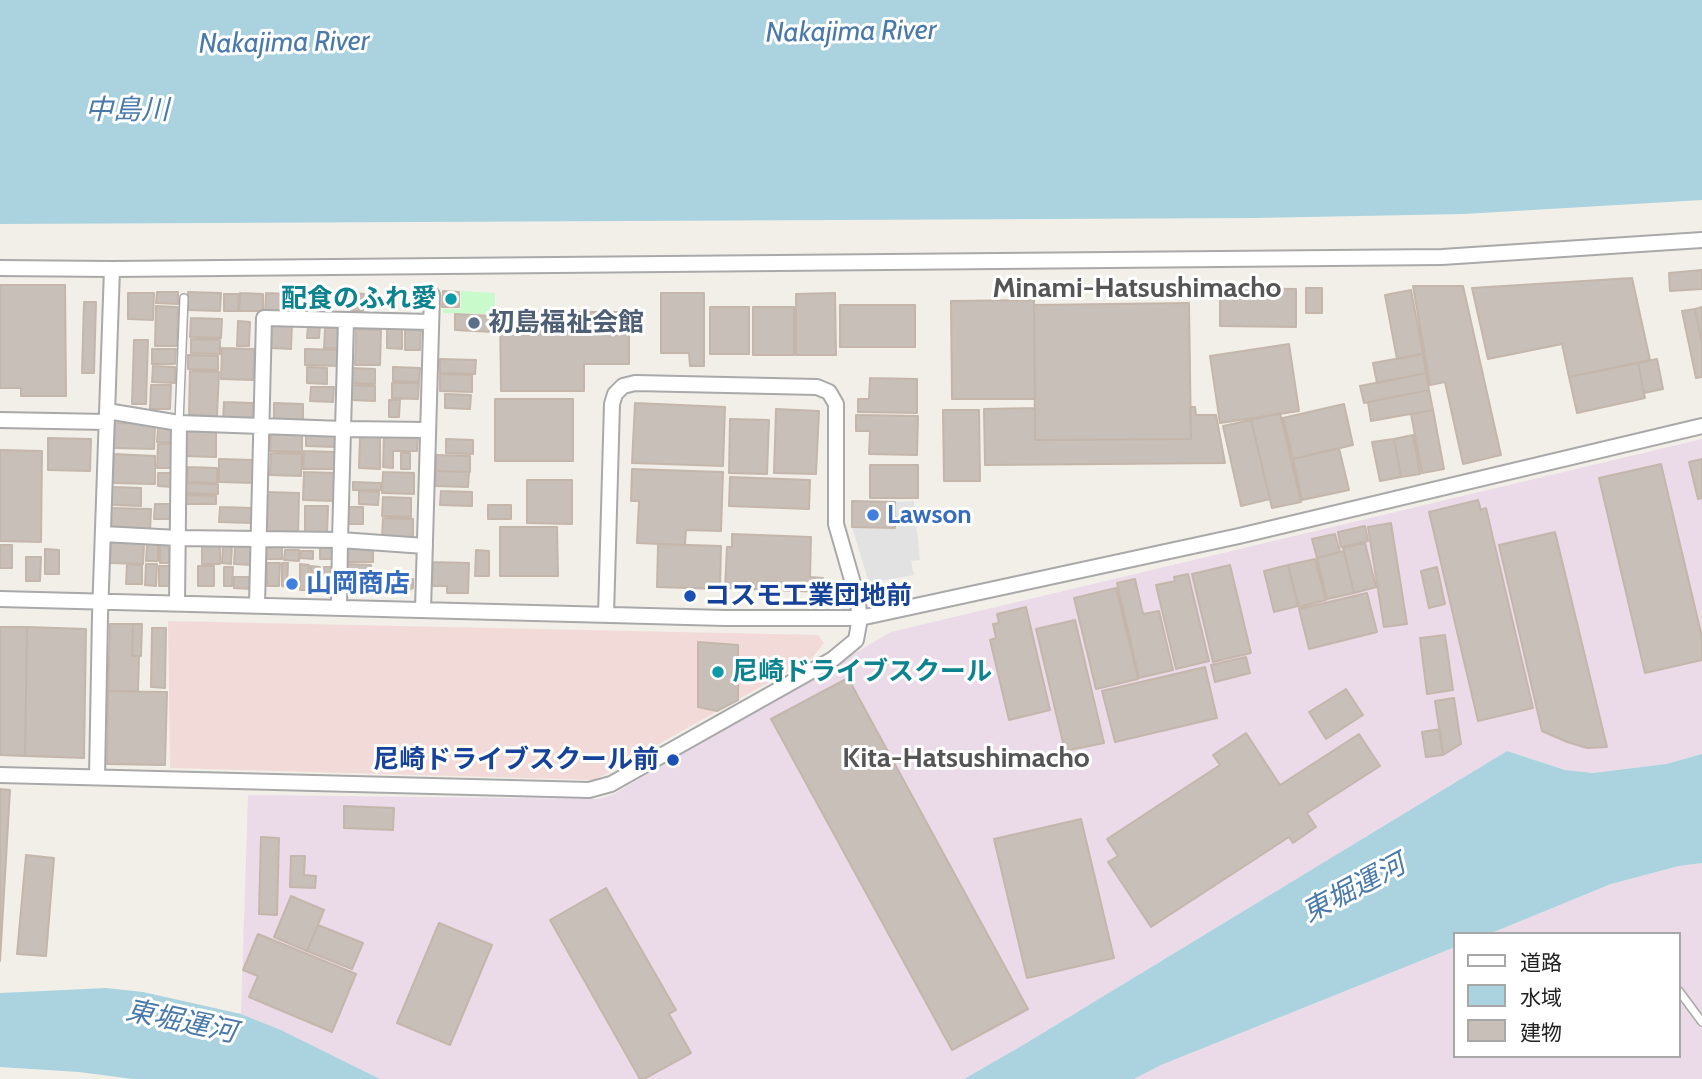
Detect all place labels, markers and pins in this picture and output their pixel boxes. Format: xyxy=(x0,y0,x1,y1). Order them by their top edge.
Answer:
place label: 配食のふれ愛 xyxy=(281,283,437,315)
marker: 配食のふれ愛 xyxy=(443,291,459,307)
place label: 初島福祉会館 xyxy=(488,307,644,339)
marker: 初島福祉会館 xyxy=(466,315,482,331)
place label: Lawson xyxy=(887,499,972,531)
marker: Lawson xyxy=(865,507,881,523)
place label: 山岡商店 xyxy=(306,568,410,600)
marker: 山岡商店 xyxy=(284,576,300,592)
place label: コスモ工業団地前 xyxy=(704,580,912,612)
marker: コスモ工業団地前 xyxy=(682,588,698,604)
place label: 尼崎ドライブスクール xyxy=(732,656,992,688)
marker: 尼崎ドライブスクール xyxy=(710,664,726,680)
place label: 尼崎ドライブスクール前 xyxy=(373,744,659,776)
marker: 尼崎ドライブスクール前 xyxy=(665,752,681,768)

